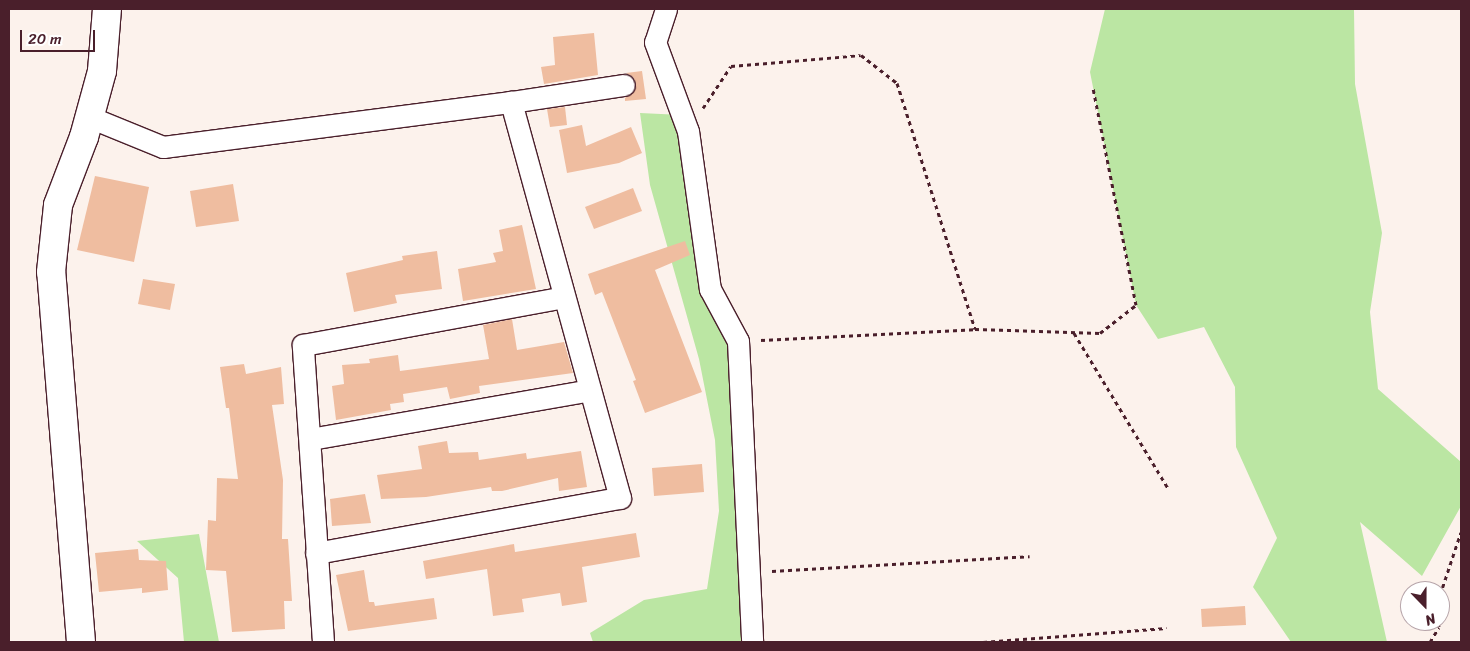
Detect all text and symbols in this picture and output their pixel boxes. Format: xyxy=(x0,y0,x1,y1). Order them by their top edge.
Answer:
scale bar xyxy=(22,20,98,52)
text: 20 m xyxy=(28,26,62,52)
north arrow xyxy=(1400,581,1450,631)
text: N xyxy=(1421,606,1440,633)

